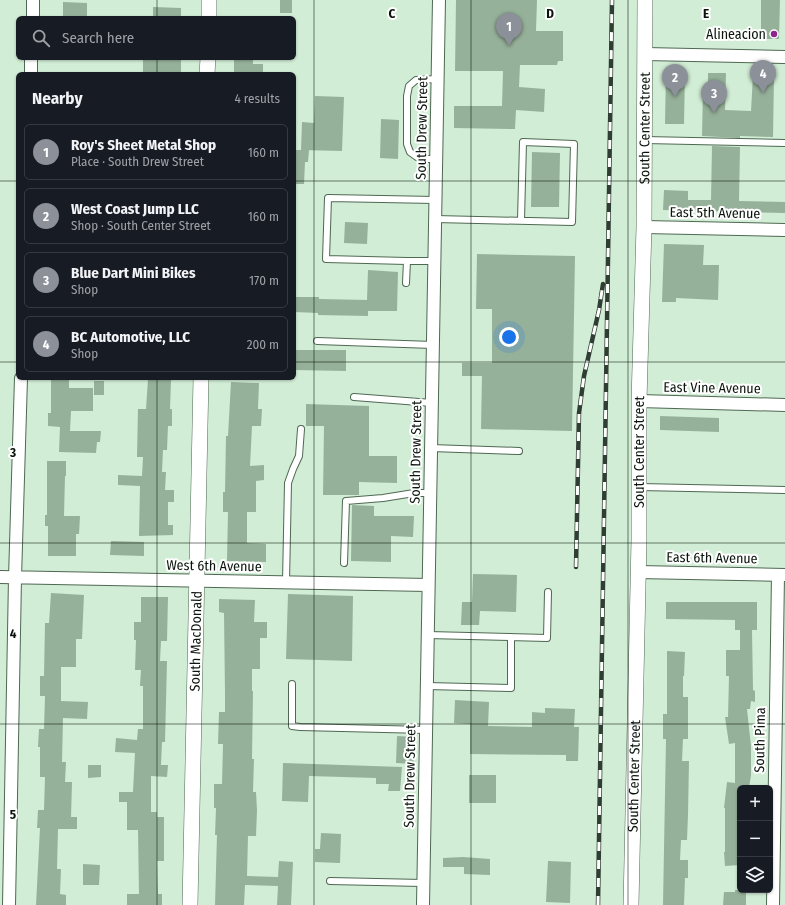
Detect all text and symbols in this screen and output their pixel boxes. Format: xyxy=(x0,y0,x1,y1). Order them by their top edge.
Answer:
text: C xyxy=(389,6,396,21)
text: D xyxy=(546,6,554,21)
text: E xyxy=(703,6,709,21)
pin: 1 xyxy=(496,13,522,46)
search box xyxy=(16,16,296,60)
place label: Alineacion xyxy=(706,26,766,43)
icon: search xyxy=(30,27,52,49)
text: Search here xyxy=(62,29,134,47)
marker: Alineacion xyxy=(769,29,779,39)
pin: 4 xyxy=(750,60,776,93)
pin: 2 xyxy=(662,64,688,97)
street label: South Center Street xyxy=(636,72,653,184)
street label: South Drew Street xyxy=(413,76,431,180)
pin: 3 xyxy=(701,80,727,113)
text: Nearby xyxy=(32,88,83,109)
text: 4 results xyxy=(234,91,280,106)
text: Roy's Sheet Metal Shop xyxy=(71,136,216,154)
text: 1 xyxy=(43,145,49,160)
text: 160 m xyxy=(248,145,279,160)
text: Place · South Drew Street xyxy=(71,154,204,169)
text: West Coast Jump LLC xyxy=(71,200,199,218)
street label: East 5th Avenue xyxy=(670,204,761,222)
text: 2 xyxy=(43,209,49,224)
text: 160 m xyxy=(248,209,279,224)
text: Shop · South Center Street xyxy=(71,218,211,233)
text: Blue Dart Mini Bikes xyxy=(71,264,196,282)
text: 3 xyxy=(43,273,49,288)
text: 170 m xyxy=(249,273,279,288)
text: Shop xyxy=(71,282,98,297)
your location xyxy=(499,327,519,347)
text: BC Automotive, LLC xyxy=(71,328,190,346)
text: 4 xyxy=(43,337,49,352)
text: 200 m xyxy=(247,337,279,352)
text: Shop xyxy=(71,346,98,361)
street label: East Vine Avenue xyxy=(663,379,761,397)
street label: South Center Street xyxy=(631,395,648,508)
street label: South Drew Street xyxy=(407,400,425,504)
text: 3 xyxy=(9,445,16,460)
street label: East 6th Avenue xyxy=(666,549,758,567)
street label: West 6th Avenue xyxy=(166,557,262,575)
street label: South MacDonald xyxy=(186,591,205,692)
text: 4 xyxy=(10,626,17,641)
street label: South Pima xyxy=(751,707,769,773)
street label: South Center Street xyxy=(624,719,644,832)
street label: South Drew Street xyxy=(401,724,419,828)
map controls xyxy=(737,785,773,893)
button: + xyxy=(737,785,773,821)
text: 5 xyxy=(10,807,16,822)
button: − xyxy=(737,821,773,857)
button: layers xyxy=(737,857,773,893)

